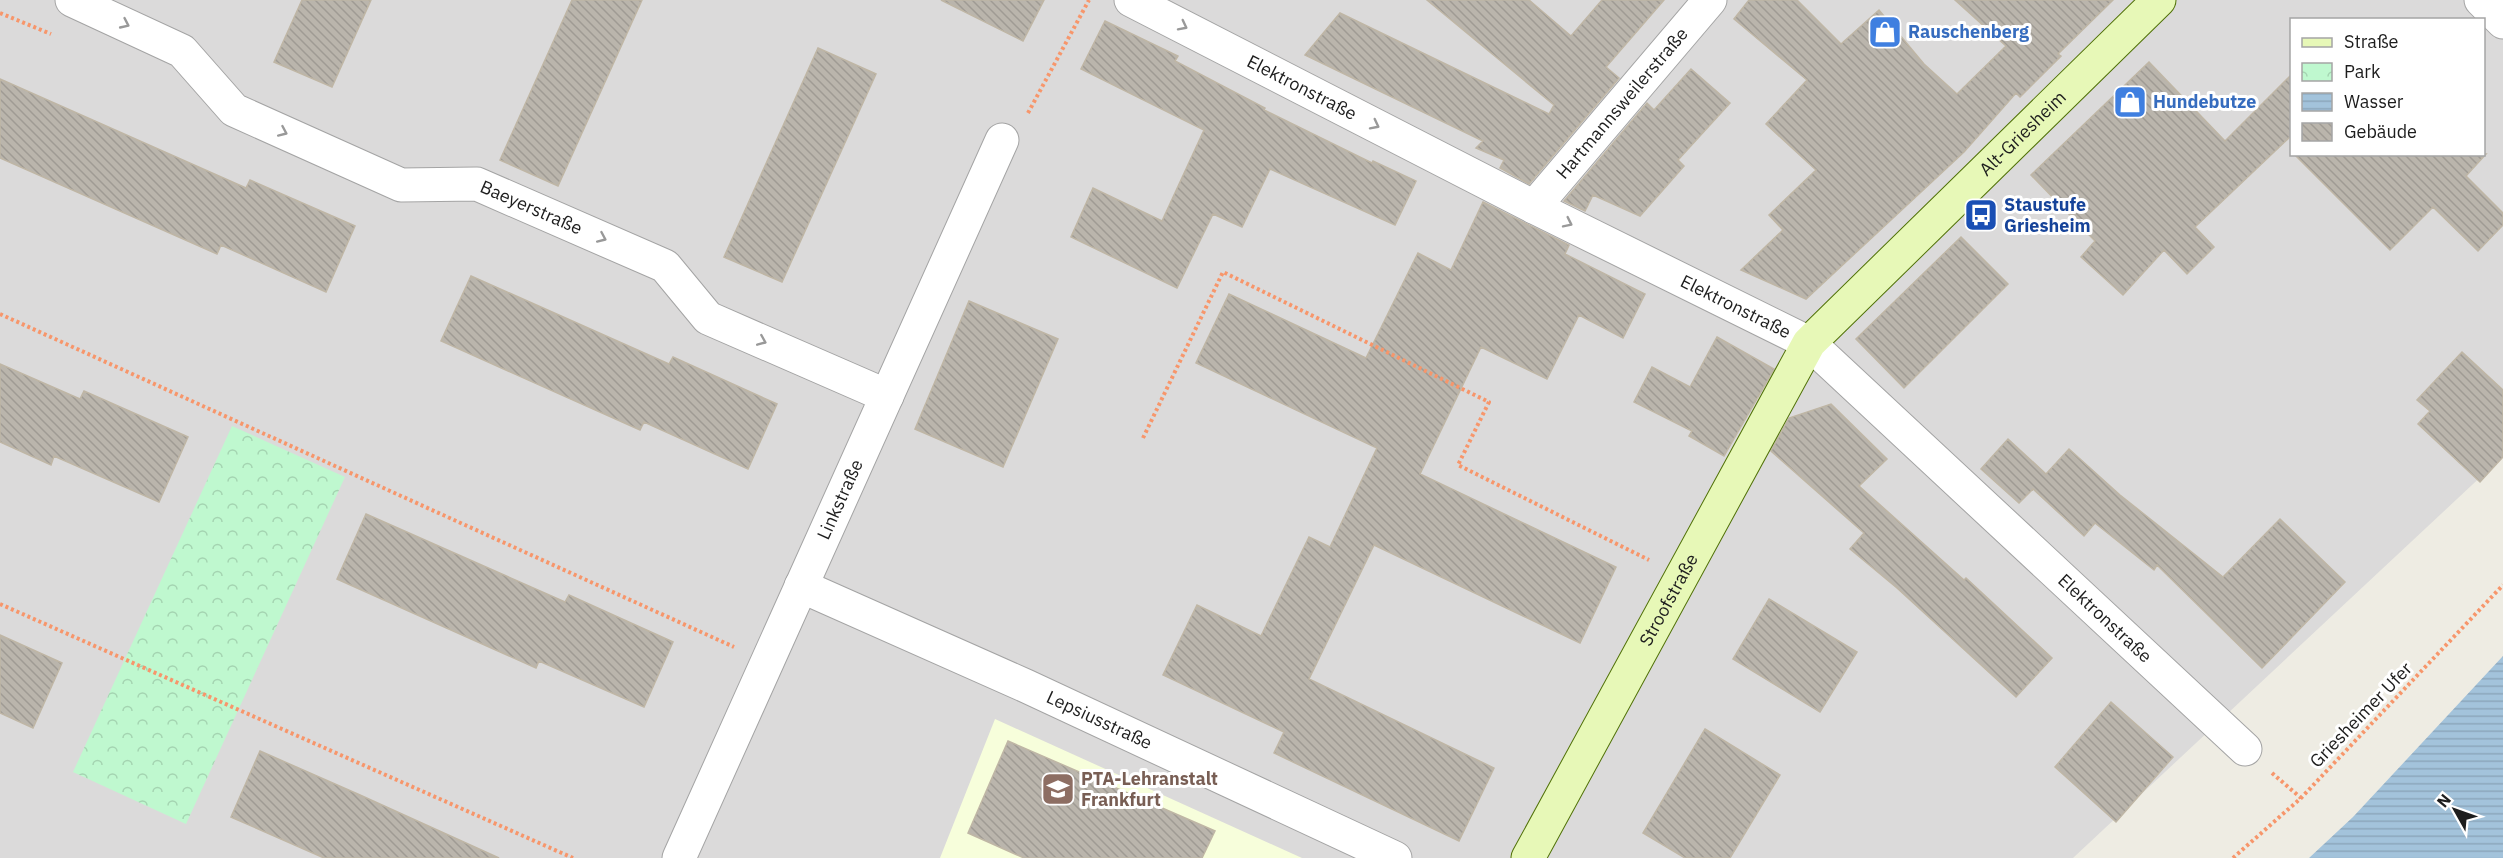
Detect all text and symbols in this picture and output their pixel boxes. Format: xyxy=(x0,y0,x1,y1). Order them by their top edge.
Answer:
shop icon: Rauschenberg xyxy=(1867,14,1903,50)
one-way arrow xyxy=(118,17,129,29)
legend xyxy=(2290,18,2485,156)
one-way arrow xyxy=(1177,19,1188,31)
place label: Rauschenberg xyxy=(1908,20,2029,43)
street label: Hartmannsweilerstraße xyxy=(1551,22,1693,184)
text: Straße xyxy=(2344,30,2398,53)
street label: Elektronstraße xyxy=(1243,50,1361,125)
text: Park xyxy=(2344,60,2381,83)
shop icon: Hundebutze xyxy=(2112,84,2148,120)
street label: Alt-Griesheim xyxy=(1974,86,2071,181)
place label: Hundebutze xyxy=(2153,90,2256,113)
text: Wasser xyxy=(2344,90,2404,113)
one-way arrow xyxy=(1369,118,1380,129)
text: Gebäude xyxy=(2344,120,2417,143)
one-way arrow xyxy=(276,125,287,137)
street label: Baeyerstraße xyxy=(477,175,586,240)
place label: Staustufe Griesheim xyxy=(2004,193,2091,237)
bus stop icon: Staustufe Griesheim xyxy=(1963,197,1999,233)
one-way arrow xyxy=(1561,216,1572,228)
one-way arrow xyxy=(596,231,607,243)
street label: Elektronstraße xyxy=(1677,269,1795,343)
one-way arrow xyxy=(756,334,767,346)
street label: Linkstraße xyxy=(812,456,868,543)
street label: Stroofstraße xyxy=(1634,549,1703,650)
street label: Elektronstraße xyxy=(2053,569,2157,668)
street label: Griesheimer Ufer xyxy=(2305,657,2417,772)
street label: Lepsiusstraße xyxy=(1043,685,1156,754)
place label: PTA-Lehranstalt Frankfurt xyxy=(1081,767,1218,811)
school or university icon: PTA-Lehranstalt Frankfurt xyxy=(1040,771,1076,807)
north arrow xyxy=(2425,780,2485,840)
text: N xyxy=(2432,789,2455,811)

